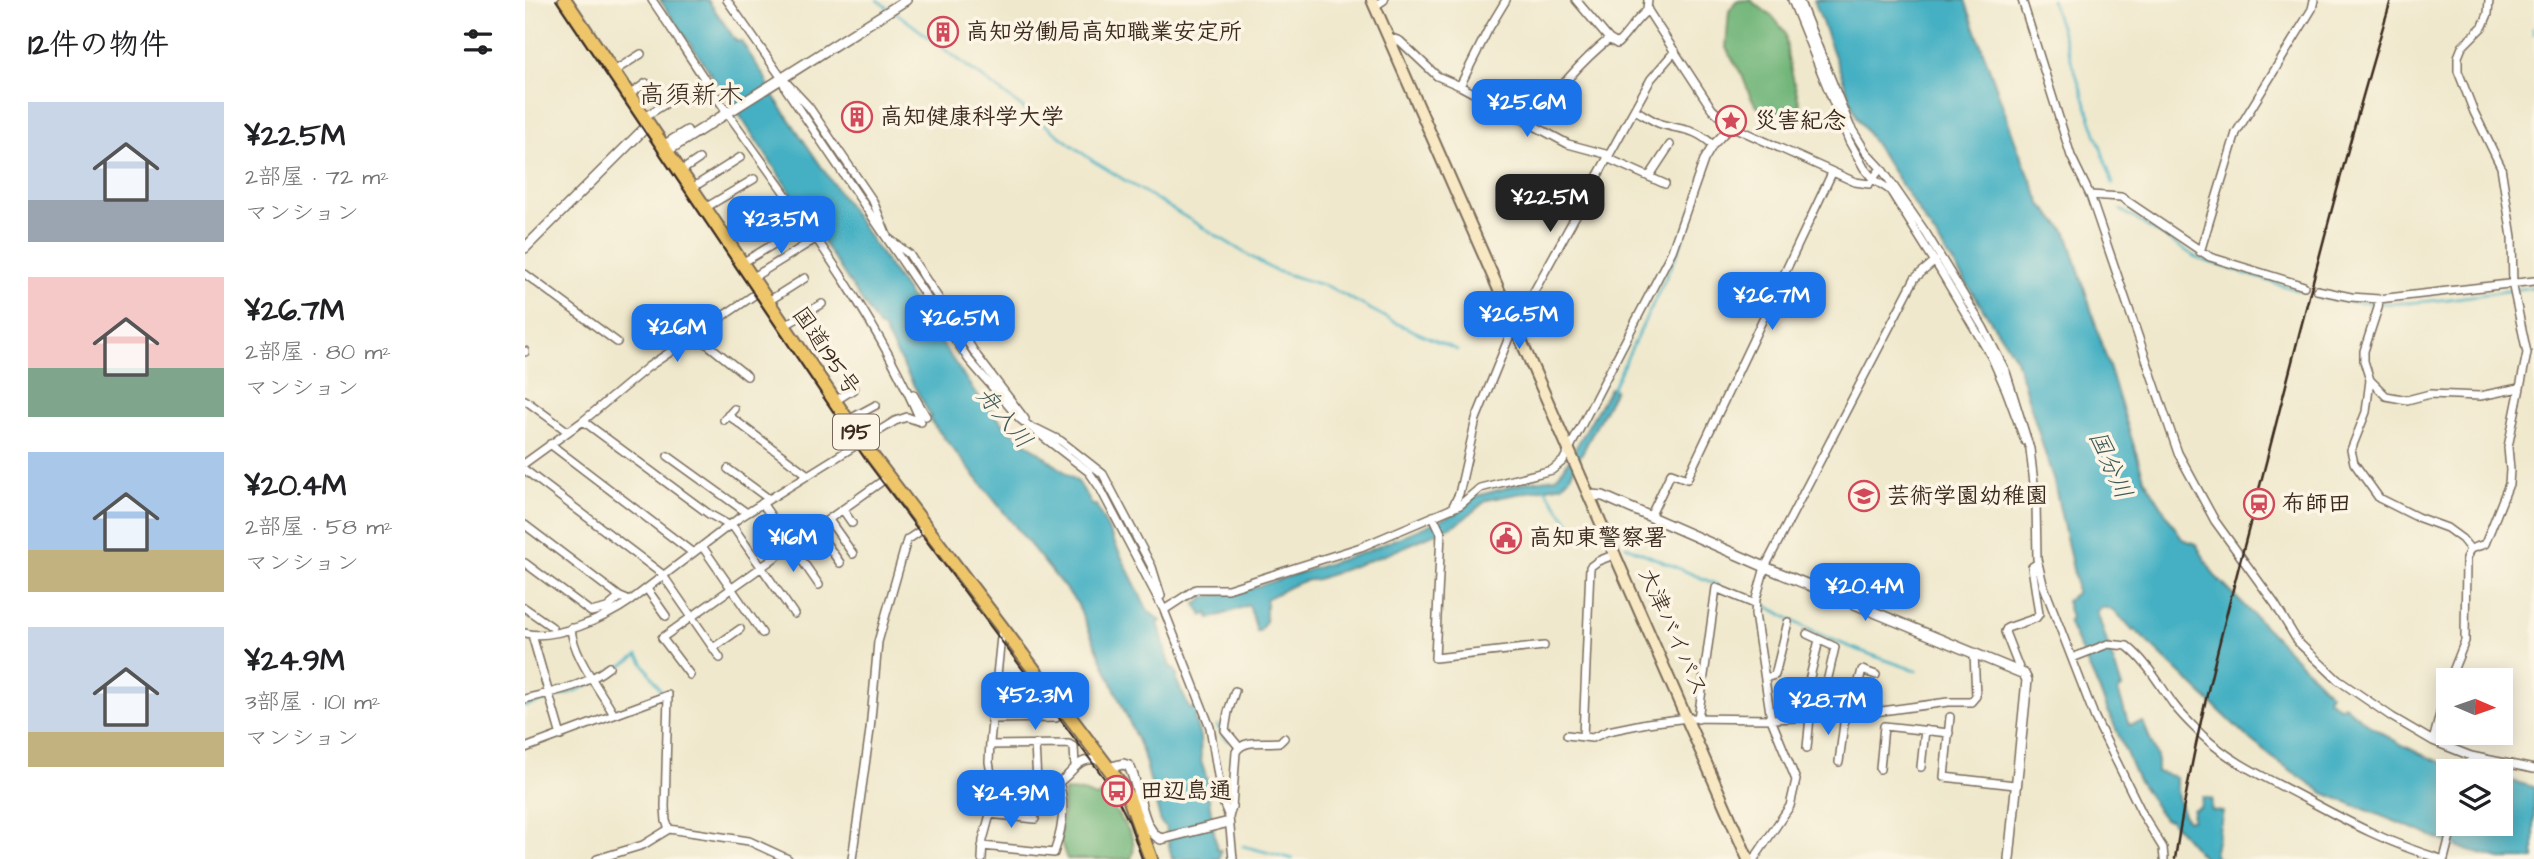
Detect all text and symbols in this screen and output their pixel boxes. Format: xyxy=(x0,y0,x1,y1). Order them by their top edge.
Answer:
building icon: 高知労働局高知職業安定所 xyxy=(926,15,960,49)
place label: 高知労働局高知職業安定所 xyxy=(966,16,1242,48)
icon: filters xyxy=(459,23,497,61)
text: 12件の物件 xyxy=(28,24,169,66)
district label: 高須新木 xyxy=(639,77,743,113)
pin: ¥25.6M xyxy=(1470,80,1584,139)
text: ¥25.6M xyxy=(1488,86,1566,118)
building icon: 高知健康科学大学 xyxy=(840,100,874,134)
place label: 高知健康科学大学 xyxy=(880,101,1064,133)
place icon: 災害紀念 xyxy=(1714,104,1748,138)
place label: 災害紀念 xyxy=(1754,105,1846,137)
text: ¥22.5M xyxy=(245,115,346,157)
icon: home xyxy=(84,130,168,214)
text: 2部屋 · 72 m² xyxy=(245,161,389,193)
pin: ¥22.5M xyxy=(1493,174,1607,234)
text: ¥22.5M xyxy=(1511,181,1589,213)
pin: ¥23.5M xyxy=(724,196,838,256)
text: マンション xyxy=(245,197,359,229)
text: ¥23.5M xyxy=(743,203,819,235)
pin: ¥26.7M xyxy=(1715,272,1829,332)
text: ¥26.7M xyxy=(1734,279,1810,311)
text: ¥26.7M xyxy=(245,290,345,332)
pin: ¥26.5M xyxy=(1462,292,1576,351)
pin: ¥26.5M xyxy=(903,296,1017,355)
text: ¥26.5M xyxy=(1480,298,1558,330)
street label: 国道195号 xyxy=(784,300,868,402)
text: ¥26.5M xyxy=(921,302,999,334)
pin: ¥26M xyxy=(636,304,718,364)
icon: home xyxy=(84,305,168,389)
text: ¥26M xyxy=(648,311,706,343)
text: 2部屋 · 80 m² xyxy=(245,336,391,368)
text: マンション xyxy=(245,372,359,404)
water label: 舟入川 xyxy=(968,379,1040,457)
road number: 195 xyxy=(833,414,879,450)
water label: 国分川 xyxy=(2080,425,2140,505)
text: ¥20.4M xyxy=(245,465,347,507)
school or university icon: 芸術学園幼稚園 xyxy=(1847,479,1881,513)
icon: home xyxy=(84,480,168,564)
place label: 芸術学園幼稚園 xyxy=(1887,480,2048,512)
station icon: 布師田 xyxy=(2242,487,2276,521)
place label: 布師田 xyxy=(2282,488,2351,520)
text: 2部屋 · 58 m² xyxy=(245,511,393,543)
pin: ¥16M xyxy=(752,514,834,574)
text: ¥16M xyxy=(769,521,817,553)
public building icon: 高知東警察署 xyxy=(1489,521,1523,555)
place label: 高知東警察署 xyxy=(1529,522,1667,554)
text: マンション xyxy=(245,547,359,579)
street label: 大津バイパス xyxy=(1630,563,1716,701)
pin: ¥20.4M xyxy=(1808,564,1922,623)
text: ¥20.4M xyxy=(1826,570,1904,602)
text: ¥24.9M xyxy=(245,640,345,682)
icon: home xyxy=(84,655,168,739)
north arrow xyxy=(2436,668,2513,746)
map controls xyxy=(2436,668,2513,836)
pin: ¥52.3M xyxy=(978,672,1092,732)
pin: ¥28.7M xyxy=(1771,678,1885,737)
text: ¥52.3M xyxy=(997,679,1073,711)
text: ¥28.7M xyxy=(1790,684,1866,716)
text: 3部屋 · 101 m² xyxy=(245,686,380,718)
text: マンション xyxy=(245,722,359,754)
button: layers xyxy=(2436,759,2513,836)
pin: ¥24.9M xyxy=(954,770,1068,830)
bus stop icon: 田辺島通 xyxy=(1100,774,1134,808)
place label: 田辺島通 xyxy=(1140,775,1232,807)
text: ¥24.9M xyxy=(973,777,1049,809)

